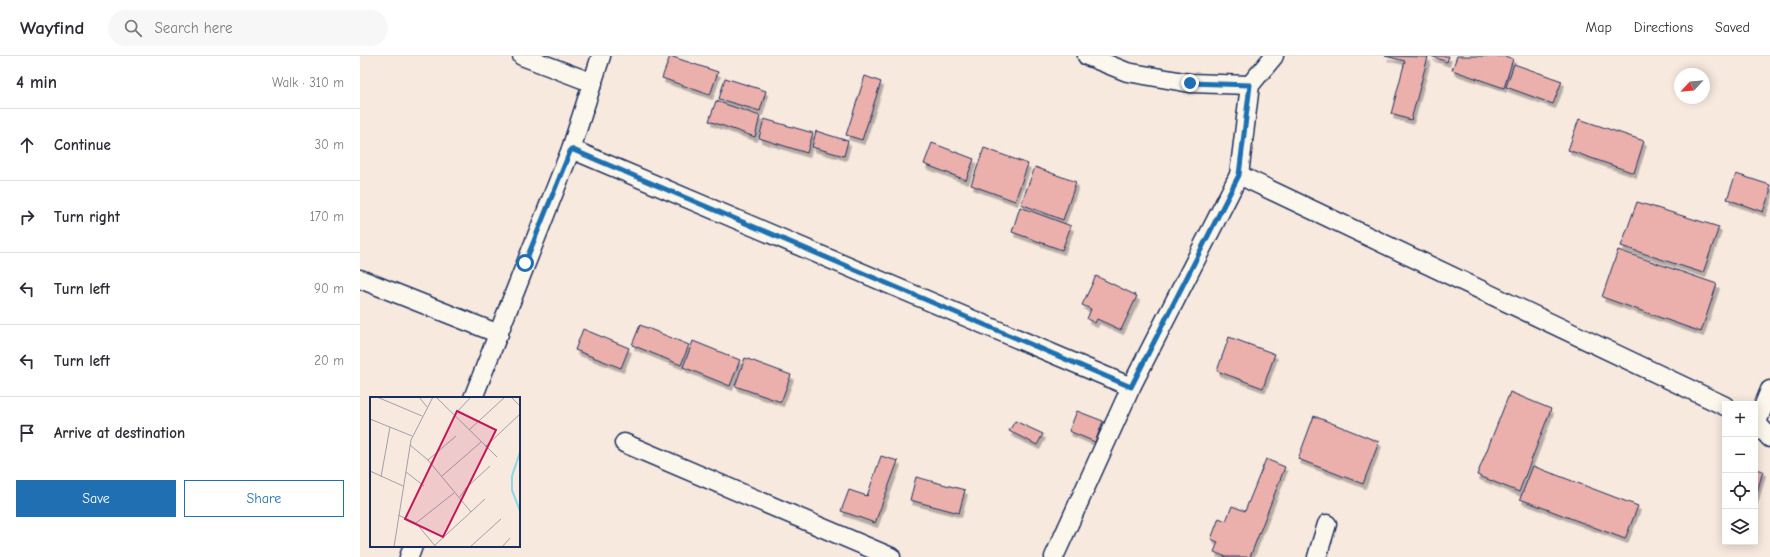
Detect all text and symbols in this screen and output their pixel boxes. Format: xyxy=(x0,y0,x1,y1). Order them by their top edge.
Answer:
search box xyxy=(108,10,388,46)
text: Wayfind xyxy=(20,17,84,39)
icon: search xyxy=(122,17,144,39)
text: Search here xyxy=(154,19,233,37)
text: Map xyxy=(1585,19,1612,36)
text: Directions xyxy=(1634,19,1693,36)
text: Saved xyxy=(1715,19,1750,36)
north arrow xyxy=(1674,68,1710,104)
text: 4 min xyxy=(16,73,57,92)
route end xyxy=(1181,74,1199,92)
text: Walk · 310 m xyxy=(272,75,344,90)
icon: ahead xyxy=(16,134,38,156)
text: Continue xyxy=(54,136,111,154)
text: 30 m xyxy=(314,137,344,152)
icon: right xyxy=(16,206,38,228)
text: Turn right xyxy=(54,208,120,226)
text: 170 m xyxy=(310,209,344,224)
route start xyxy=(516,254,534,272)
icon: left xyxy=(16,278,38,300)
text: Turn left xyxy=(54,280,110,298)
text: 90 m xyxy=(314,281,344,296)
icon: left xyxy=(16,350,38,372)
text: Turn left xyxy=(54,352,110,370)
text: 20 m xyxy=(314,353,344,368)
inset map xyxy=(370,397,520,547)
map controls xyxy=(1722,401,1758,545)
button: + xyxy=(1722,401,1758,437)
icon: arrive xyxy=(16,422,38,444)
text: Arrive at destination xyxy=(54,424,185,442)
button: − xyxy=(1722,437,1758,473)
button: locate xyxy=(1722,473,1758,509)
button: Save xyxy=(16,480,176,517)
button: Share xyxy=(184,480,344,517)
button: layers xyxy=(1722,509,1758,545)

